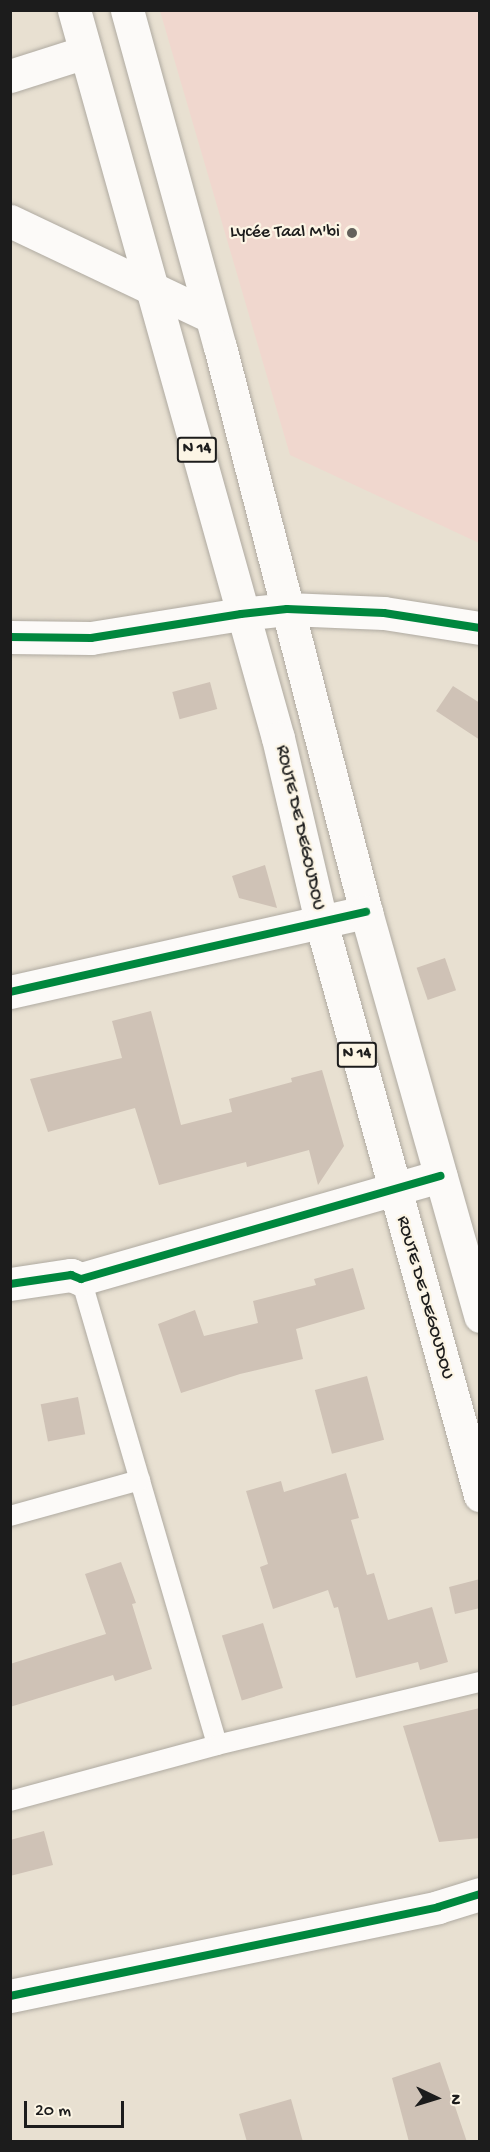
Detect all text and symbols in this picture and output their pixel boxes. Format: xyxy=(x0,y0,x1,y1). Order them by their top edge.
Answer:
place label: Lycée Taal M'bi xyxy=(230,222,340,244)
marker: Lycée Taal M'bi xyxy=(345,226,359,240)
road number: N 14 xyxy=(176,437,218,463)
street label: ROUTE DE DEGOUDOU xyxy=(269,743,329,913)
road number: N 14 xyxy=(336,1042,378,1068)
street label: ROUTE DE DEGOUDOU xyxy=(390,1214,458,1382)
north arrow xyxy=(406,2068,466,2128)
scale bar xyxy=(27,2089,128,2127)
text: N xyxy=(445,2093,464,2105)
text: 20 m xyxy=(35,2101,71,2122)

